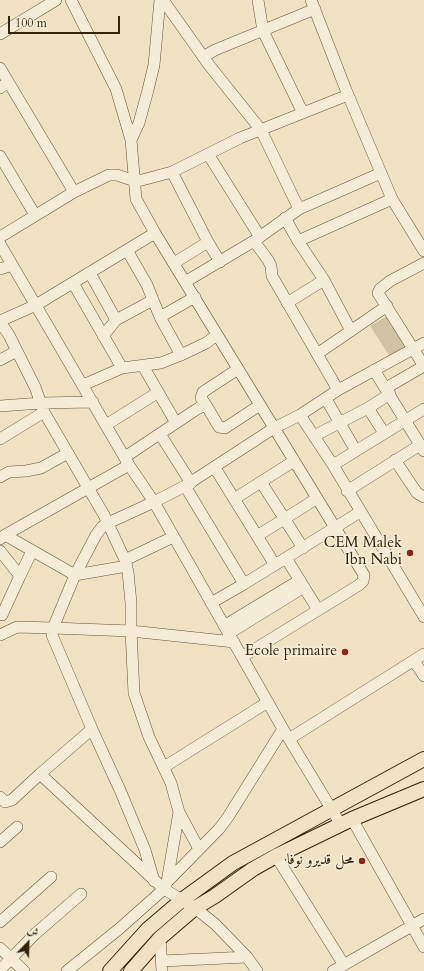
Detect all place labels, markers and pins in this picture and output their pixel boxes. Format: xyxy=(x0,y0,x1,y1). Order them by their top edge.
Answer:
place label: CEM Malek Ibn Nabi xyxy=(324,535,402,570)
marker: CEM Malek Ibn Nabi xyxy=(405,548,415,558)
place label: Ecole primaire xyxy=(245,643,337,661)
marker: Ecole primaire xyxy=(340,647,350,657)
place label: محل قديرو نوفا xyxy=(287,852,354,870)
marker: محل قديرو نوفا xyxy=(357,856,367,866)

